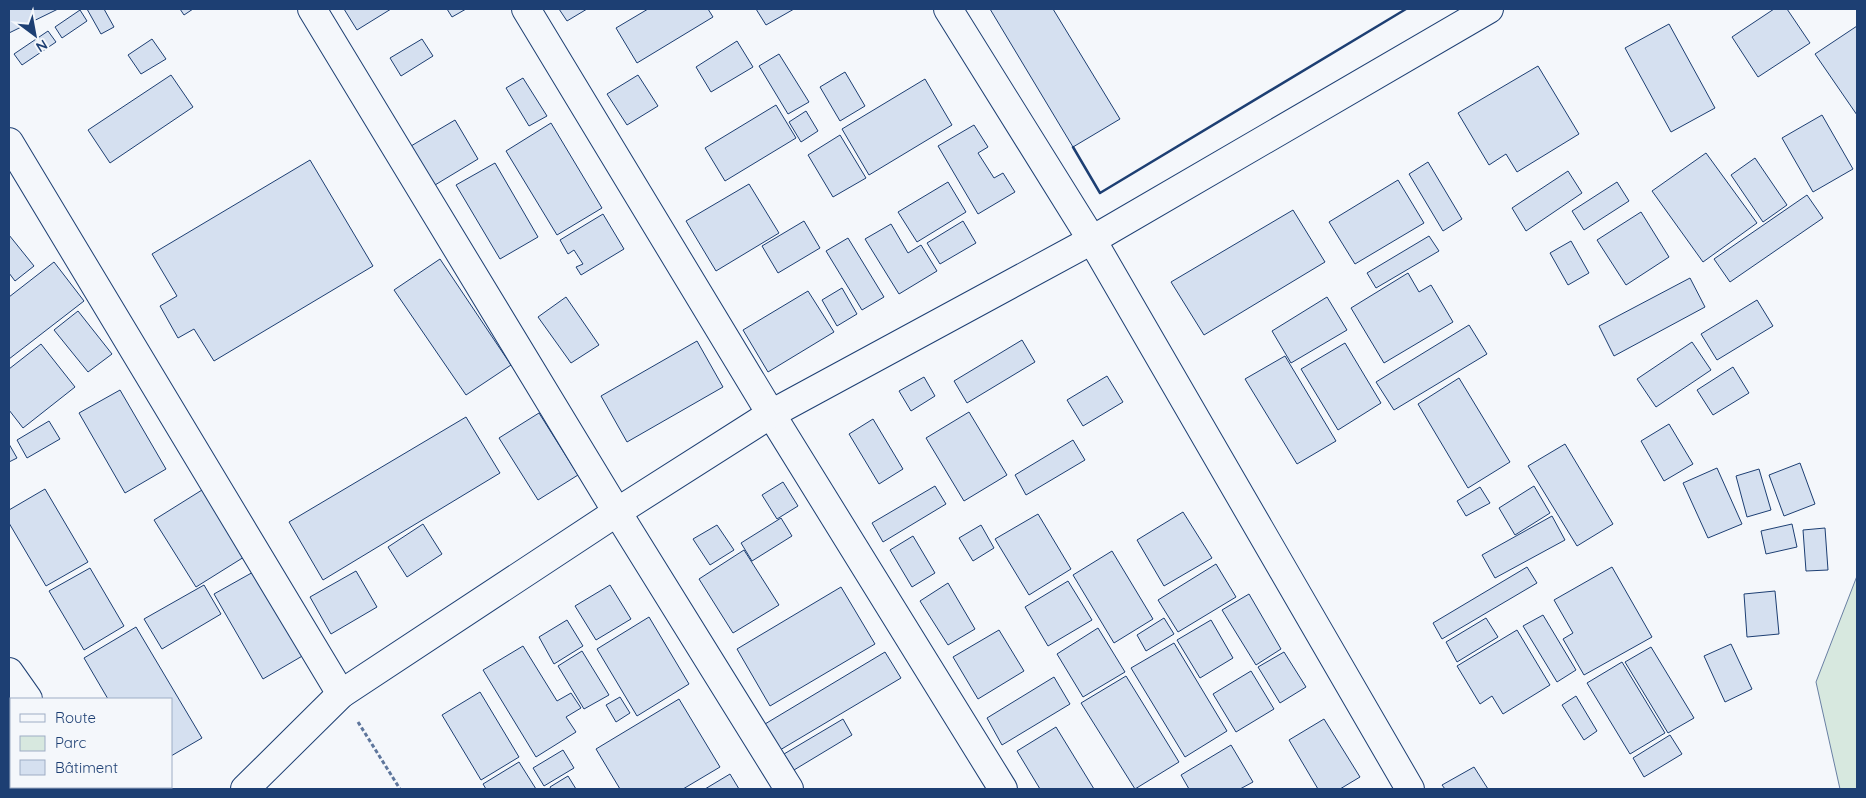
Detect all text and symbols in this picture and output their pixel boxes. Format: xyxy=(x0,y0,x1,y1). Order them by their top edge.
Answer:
north arrow xyxy=(10,10,60,60)
text: N xyxy=(33,36,51,56)
legend xyxy=(10,698,172,788)
text: Route xyxy=(55,708,96,727)
text: Parc xyxy=(55,733,86,752)
text: Bâtiment xyxy=(55,758,118,777)

